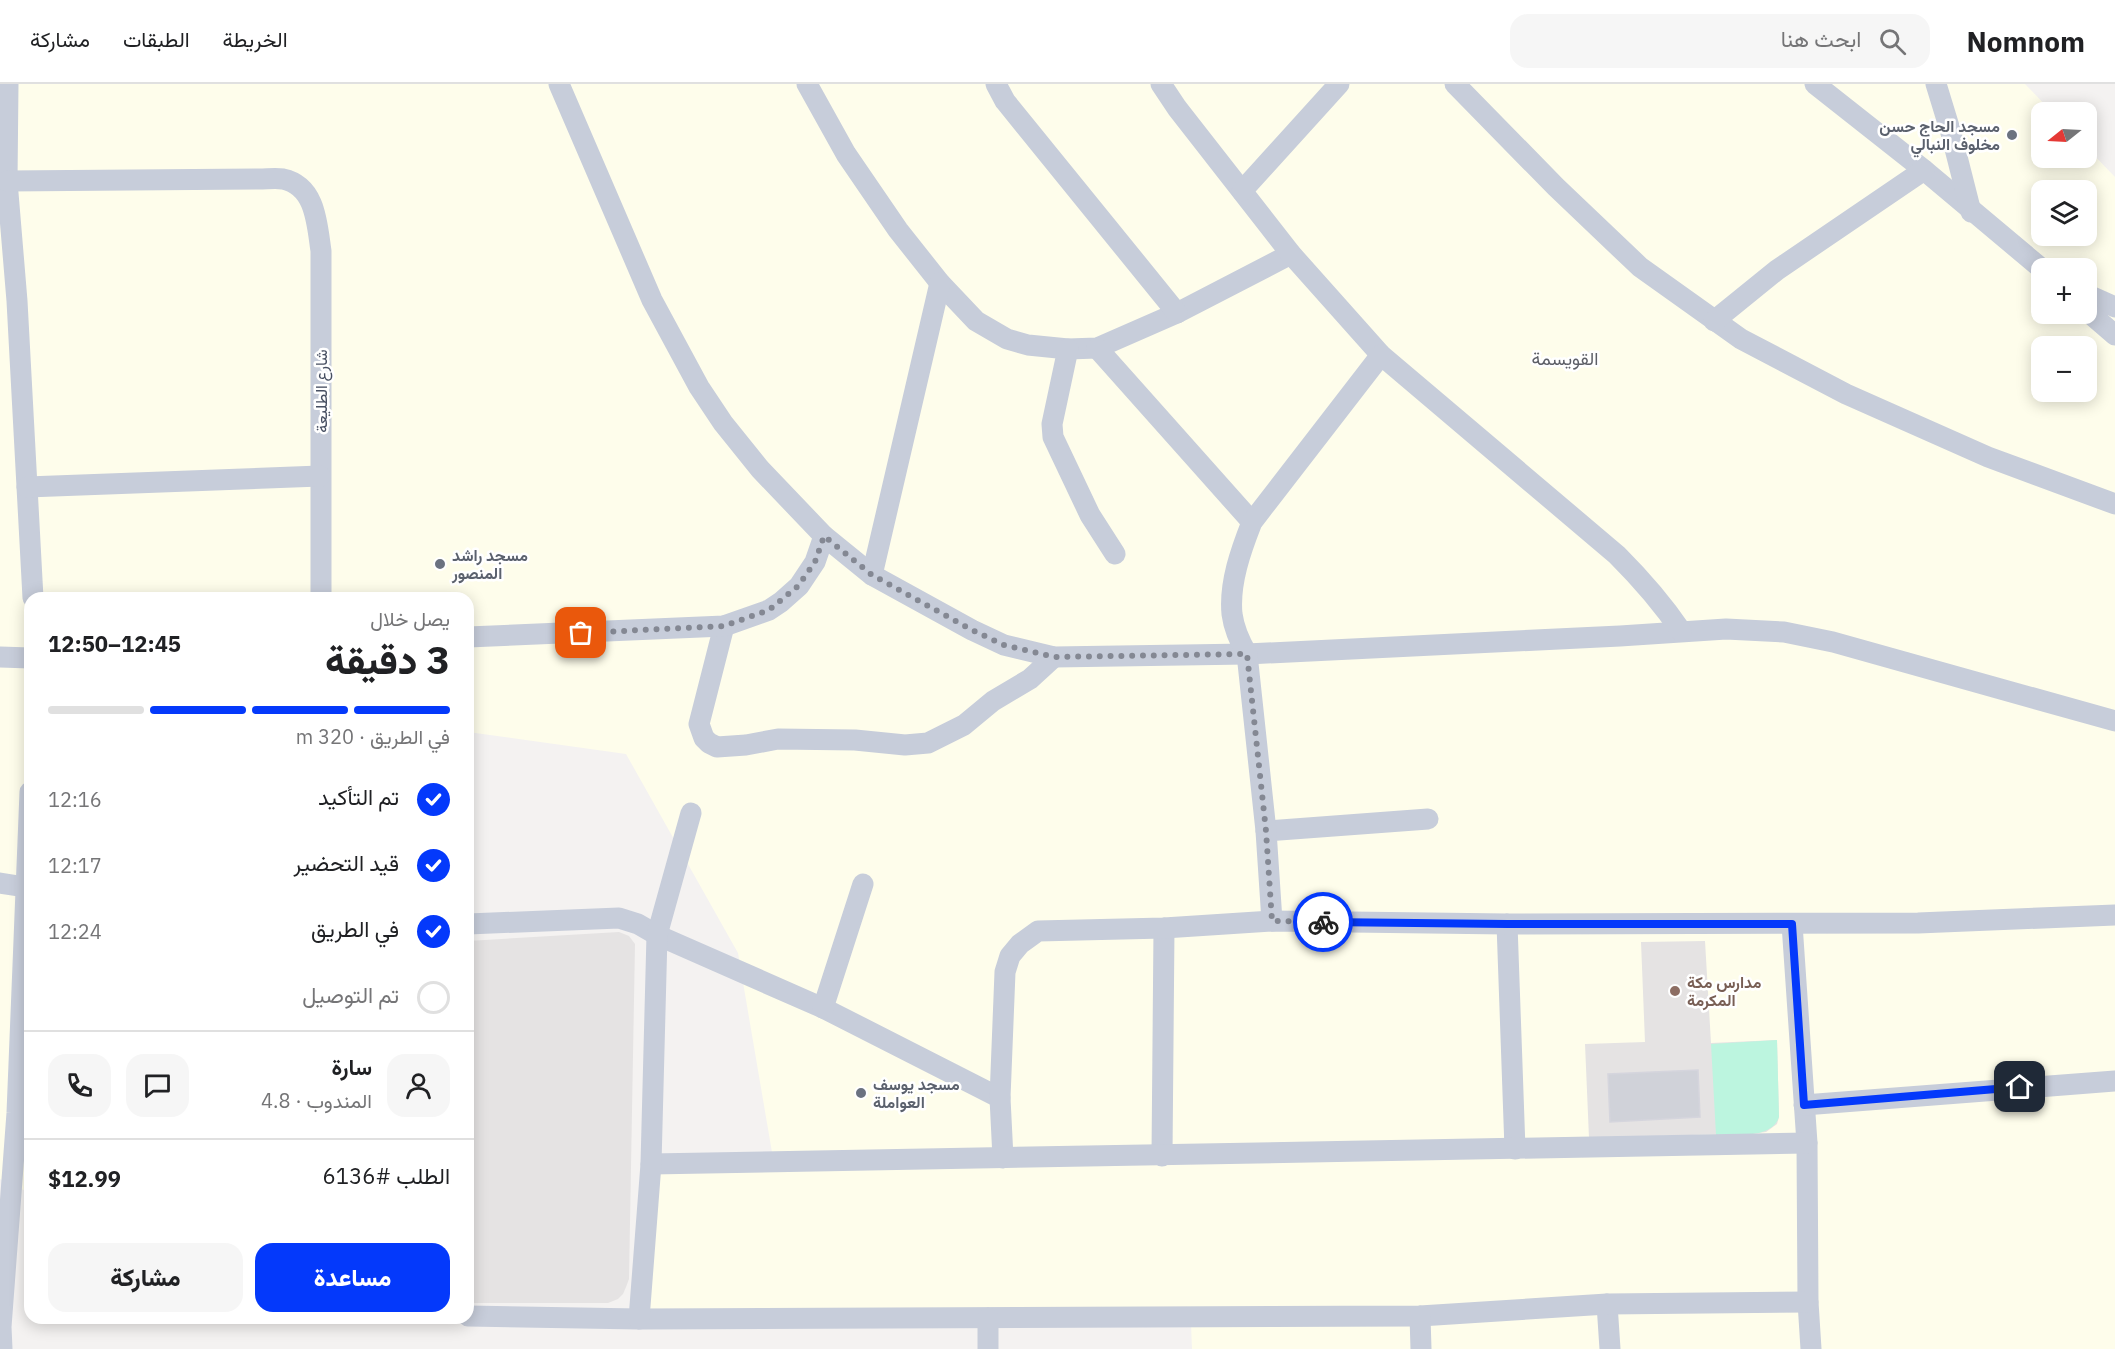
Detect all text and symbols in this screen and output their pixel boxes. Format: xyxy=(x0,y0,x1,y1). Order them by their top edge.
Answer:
search box xyxy=(1510,14,1930,68)
text: Nomnom xyxy=(1966,23,2085,60)
text: ابحث هنا xyxy=(1781,24,1861,53)
text: مشاركة xyxy=(30,25,90,53)
text: الطبقات xyxy=(123,25,190,53)
text: الخريطة xyxy=(223,25,288,53)
icon: search xyxy=(1876,25,1909,58)
north arrow xyxy=(2031,102,2097,168)
map controls xyxy=(2031,102,2097,402)
place label: مسجد الحاج حسن مخلوف النبالي xyxy=(1879,116,2000,158)
marker: مسجد الحاج حسن مخلوف النبالي xyxy=(2005,128,2019,142)
button: layers xyxy=(2031,180,2097,246)
button: + xyxy=(2031,258,2097,324)
button: − xyxy=(2031,336,2097,402)
district label: القويسمة xyxy=(1532,347,1598,370)
street label: شارع الطليعة xyxy=(311,349,333,433)
place label: مسجد راشد المنصور xyxy=(451,545,528,584)
marker: مسجد راشد المنصور xyxy=(433,557,447,571)
text: يصل خلال xyxy=(370,605,450,632)
pin xyxy=(555,607,606,658)
icon: bag xyxy=(564,616,597,649)
text: 12:45–12:50 xyxy=(48,629,181,658)
text: 3 دقيقة xyxy=(325,634,450,685)
text: في الطريق · 320 m xyxy=(296,723,450,750)
text: تم التأكيد xyxy=(318,782,399,811)
icon: check xyxy=(417,783,450,816)
text: 12:16 xyxy=(48,786,102,813)
text: قيد التحضير xyxy=(294,848,399,877)
icon: check xyxy=(417,849,450,882)
text: 12:17 xyxy=(48,852,102,879)
courier xyxy=(1293,892,1353,952)
icon: bike xyxy=(1307,906,1340,939)
text: في الطريق xyxy=(311,914,399,943)
icon: check xyxy=(417,915,450,948)
text: 12:24 xyxy=(48,918,102,945)
place label: مدارس مكة المكرمة xyxy=(1687,972,1762,1011)
text: تم التوصيل xyxy=(302,980,399,1009)
marker: مدارس مكة المكرمة xyxy=(1668,984,1682,998)
text: سارة xyxy=(331,1052,372,1081)
button: phone xyxy=(48,1054,111,1117)
button: chat xyxy=(126,1054,189,1117)
button: person xyxy=(387,1054,450,1117)
pin xyxy=(1994,1061,2045,1112)
icon: home xyxy=(2003,1070,2036,1103)
place label: مسجد يوسف العواملة xyxy=(873,1074,960,1113)
marker: مسجد يوسف العواملة xyxy=(854,1086,868,1100)
text: المندوب · 4.8 xyxy=(261,1087,372,1114)
text: الطلب #6136 xyxy=(323,1161,450,1190)
text: $12.99 xyxy=(48,1164,121,1193)
button: مشاركة xyxy=(48,1243,243,1312)
button: مساعدة xyxy=(255,1243,450,1312)

